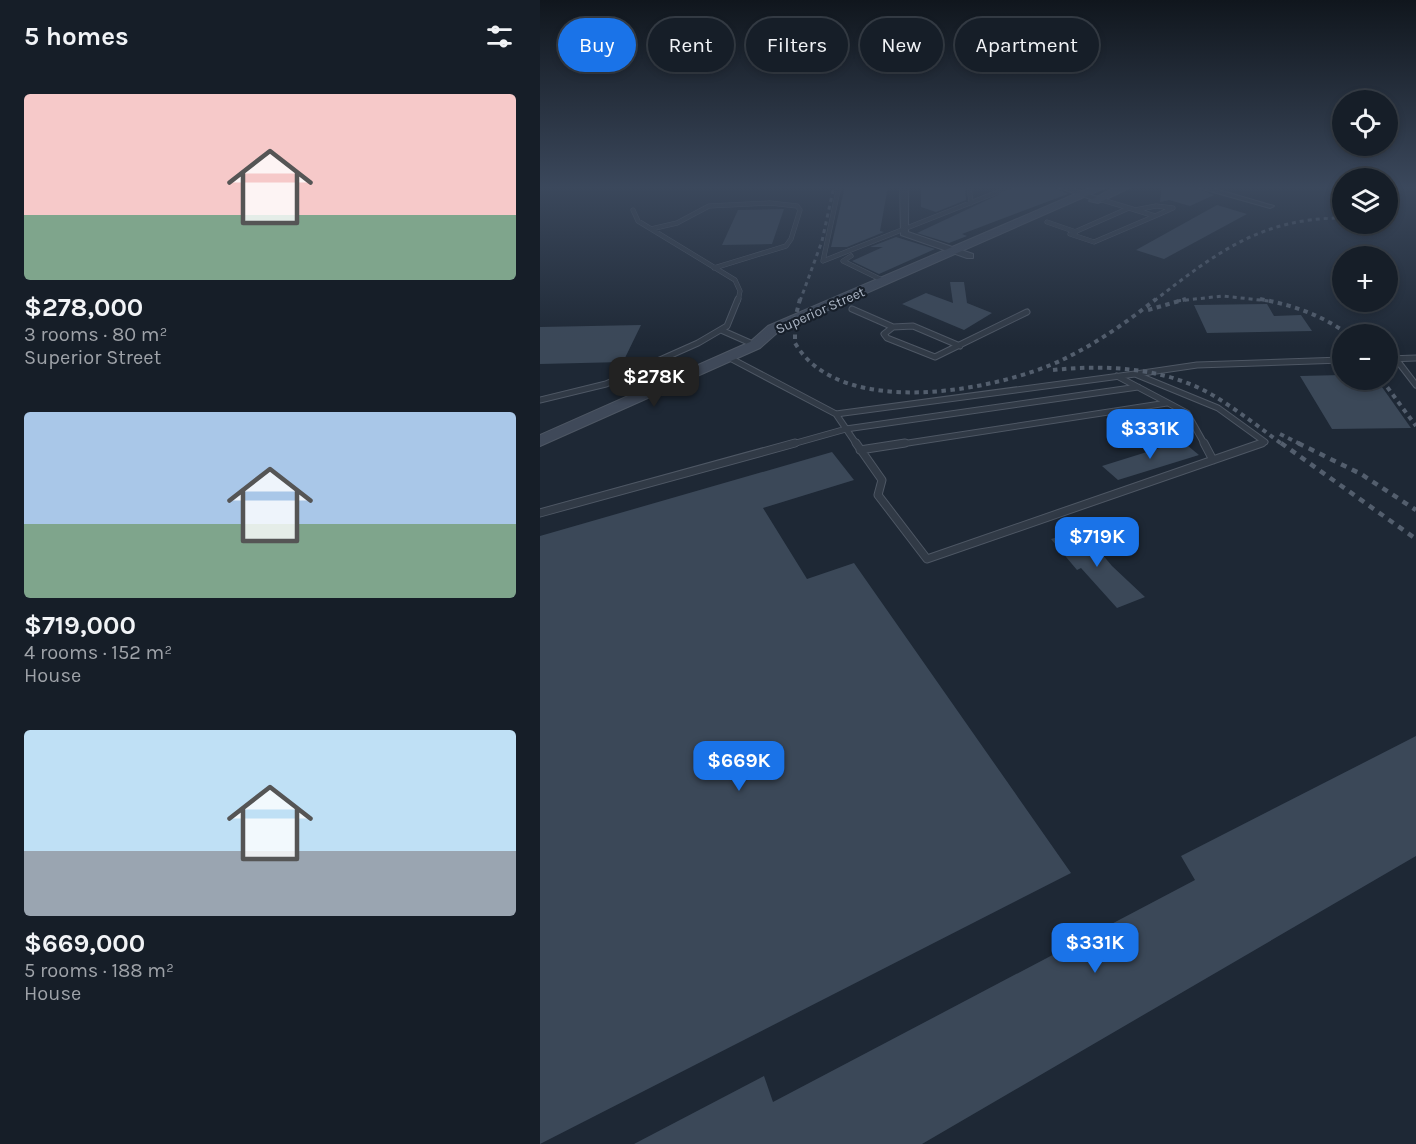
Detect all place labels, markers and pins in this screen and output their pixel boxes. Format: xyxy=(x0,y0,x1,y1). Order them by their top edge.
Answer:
pin: $278K xyxy=(612,357,696,408)
pin: $331K xyxy=(1108,409,1192,460)
pin: $719K xyxy=(1055,517,1139,568)
pin: $669K xyxy=(697,741,781,792)
pin: $331K xyxy=(1053,923,1137,974)

